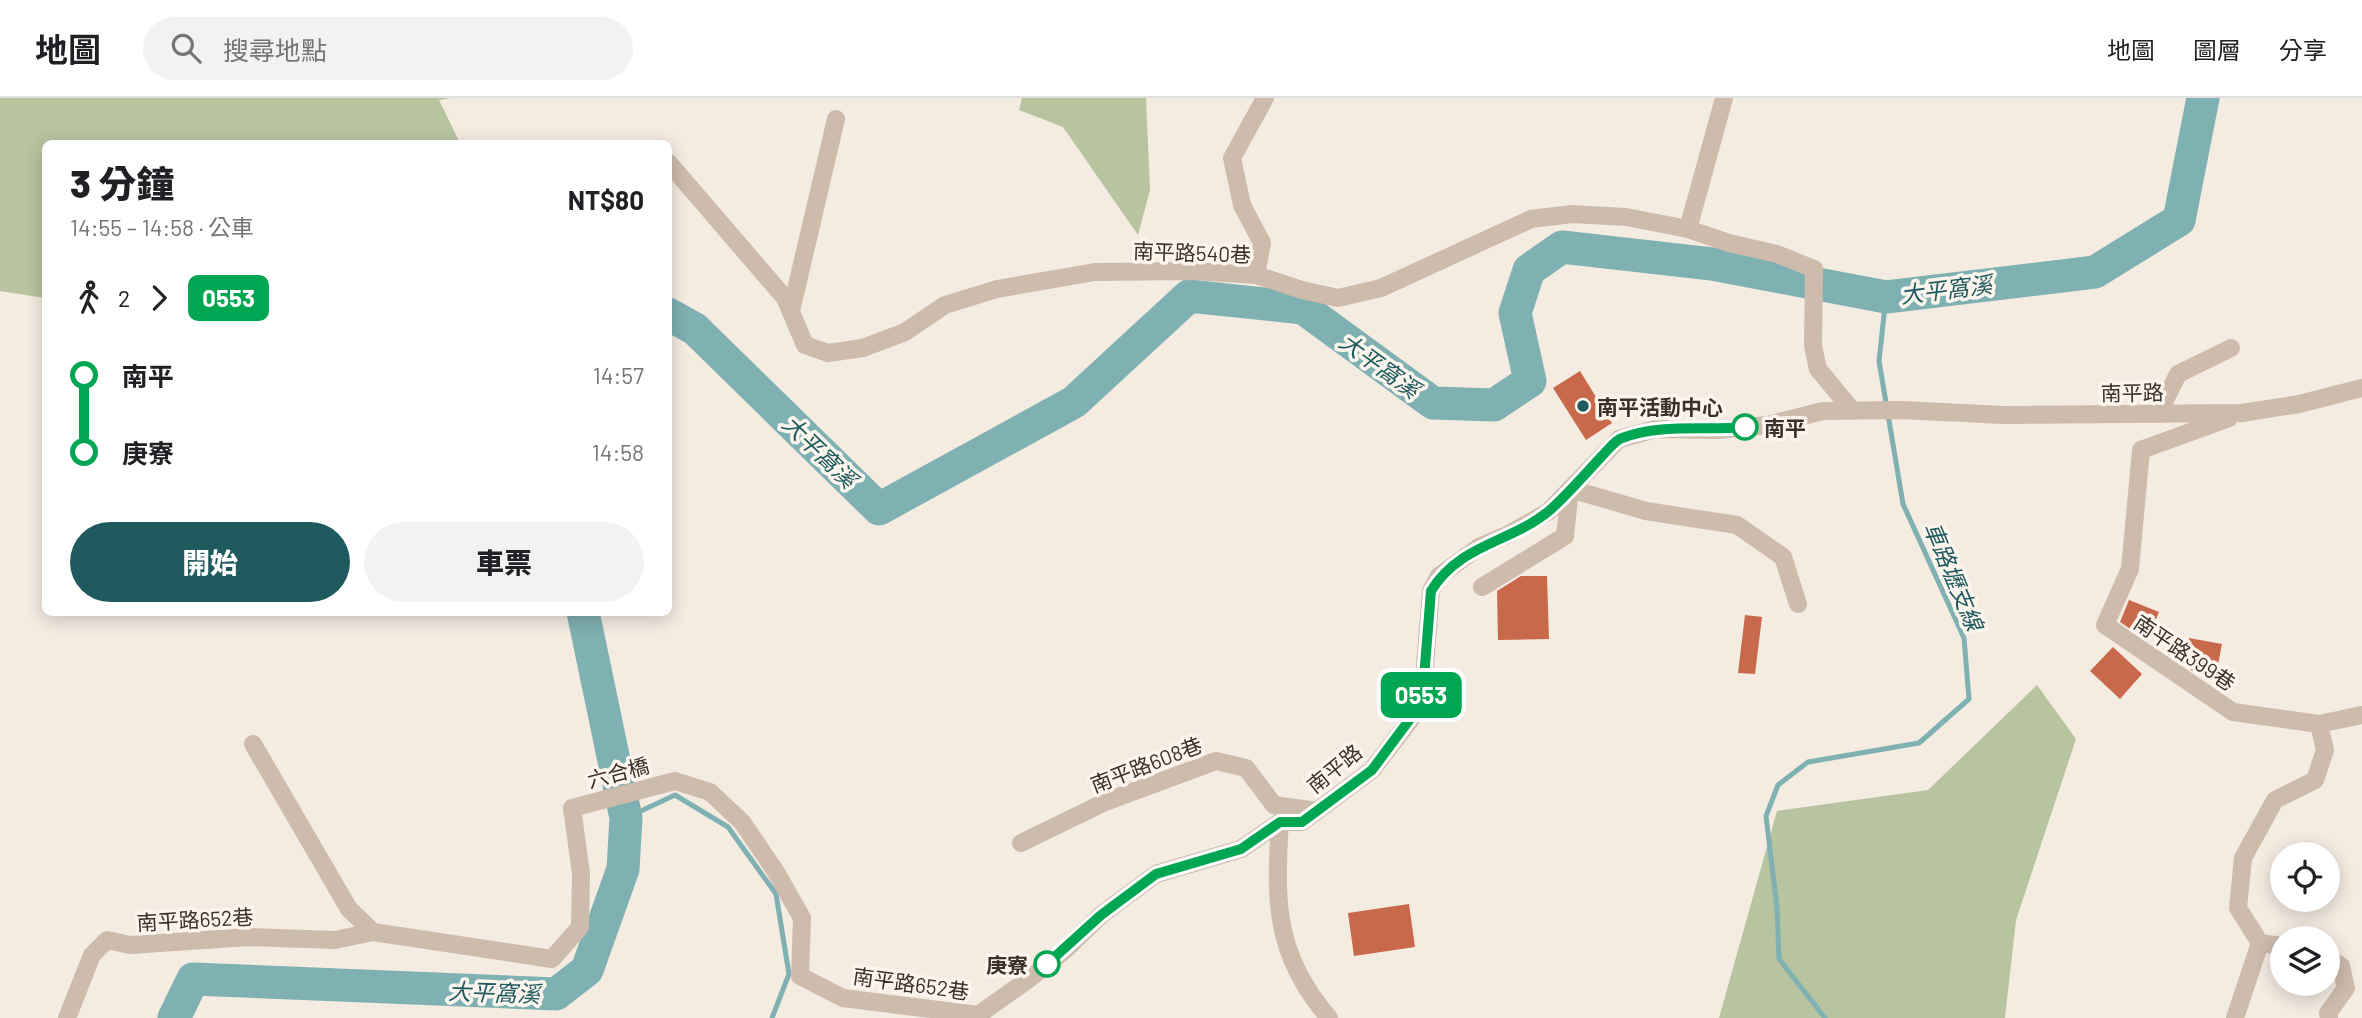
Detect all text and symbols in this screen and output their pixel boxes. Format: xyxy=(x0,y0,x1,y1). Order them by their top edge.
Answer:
search box xyxy=(143,17,633,80)
text: 地圖 xyxy=(35,29,101,69)
icon: search xyxy=(167,29,205,67)
text: 搜尋地點 xyxy=(223,34,327,65)
text: 地圖 xyxy=(2107,35,2155,64)
text: 圖層 xyxy=(2193,35,2241,64)
text: 分享 xyxy=(2279,35,2327,64)
text: 3 分鐘 xyxy=(70,160,174,206)
text: NT$80 xyxy=(568,184,644,215)
text: 14:55 – 14:58 · 公車 xyxy=(70,213,254,241)
street label: 南平路540巷 xyxy=(1132,237,1252,267)
water label: 大平窩溪 xyxy=(1899,269,1996,309)
icon: walk xyxy=(70,279,108,317)
icon: forward xyxy=(140,279,178,317)
text: 0553 xyxy=(202,283,255,312)
text: 2 xyxy=(118,284,130,312)
water label: 大平窩溪 xyxy=(1335,327,1428,405)
text: 南平 xyxy=(122,360,174,391)
text: 14:57 xyxy=(593,361,644,389)
street label: 南平路 xyxy=(2100,379,2164,405)
place label: 南平活動中心 xyxy=(1597,394,1723,419)
marker: 南平活動中心 xyxy=(1575,398,1591,414)
water label: 大平窩溪 xyxy=(777,409,865,495)
marker: 南平 xyxy=(1732,414,1758,440)
place label: 南平 xyxy=(1764,415,1806,440)
text: 庚寮 xyxy=(122,437,174,468)
text: 14:58 xyxy=(592,438,644,466)
water label: 車路壢支線 xyxy=(1919,518,1991,637)
button: 開始 xyxy=(70,522,350,602)
button: 車票 xyxy=(364,522,644,602)
street label: 南平路399巷 xyxy=(2130,609,2240,695)
line badge: 0553 xyxy=(1372,672,1470,718)
text: 0553 xyxy=(1395,680,1447,709)
street label: 南平路608巷 xyxy=(1087,731,1205,797)
street label: 南平路 xyxy=(1302,738,1366,798)
street label: 六合橋 xyxy=(584,752,652,792)
map controls xyxy=(2270,842,2340,996)
button: locate xyxy=(2270,842,2340,912)
street label: 南平路652巷 xyxy=(136,903,254,935)
button: layers xyxy=(2270,926,2340,996)
marker: 庚寮 xyxy=(1034,951,1060,977)
place label: 庚寮 xyxy=(986,952,1028,977)
street label: 南平路652巷 xyxy=(851,962,971,1004)
water label: 大平窩溪 xyxy=(448,976,543,1008)

